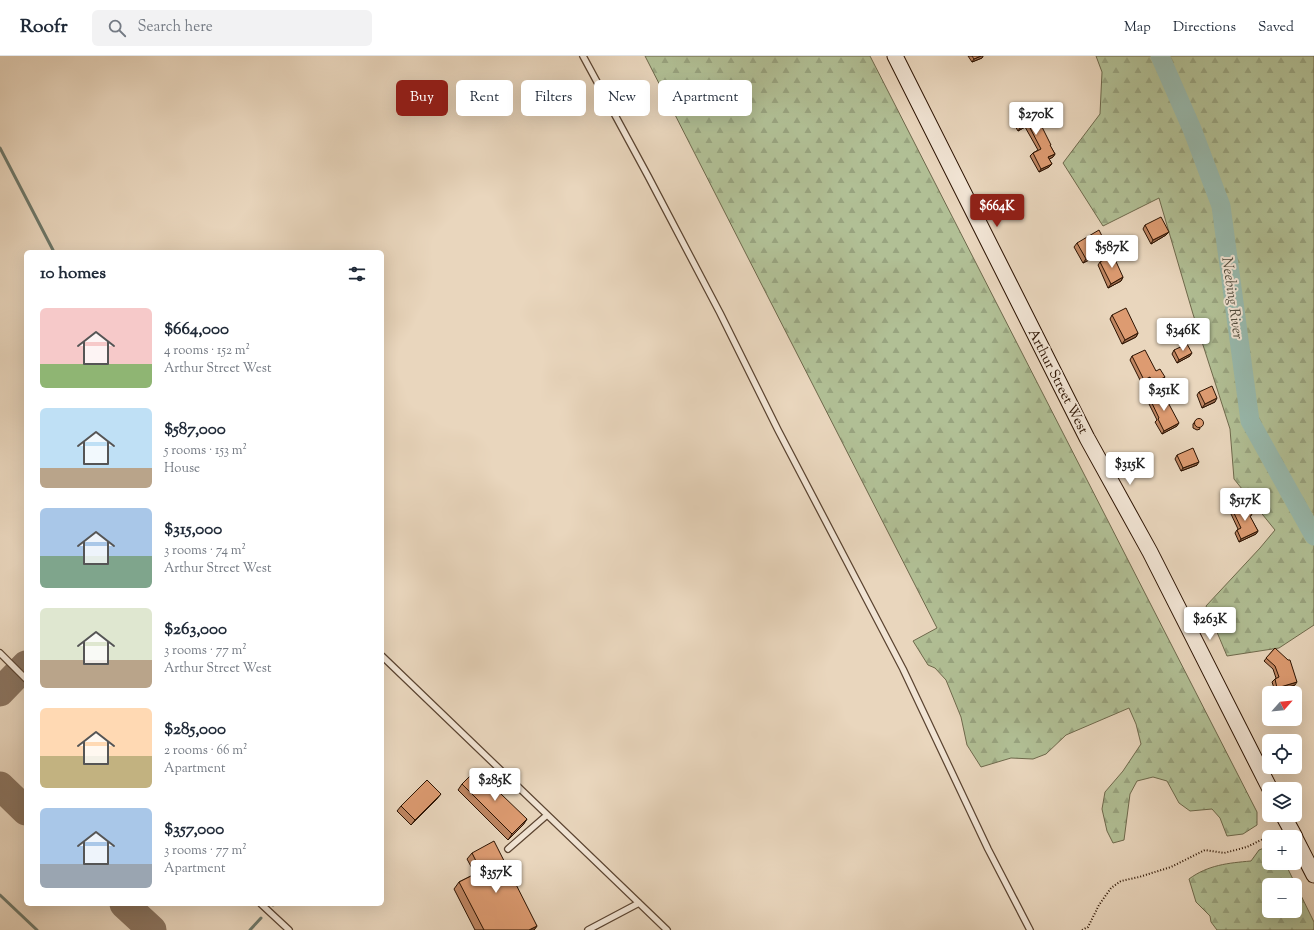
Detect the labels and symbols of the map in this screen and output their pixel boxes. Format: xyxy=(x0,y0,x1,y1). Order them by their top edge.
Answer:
pin: $270K xyxy=(1008,102,1064,136)
pin: $664K xyxy=(969,194,1025,228)
pin: $587K xyxy=(1084,235,1140,269)
water label: Neebing River xyxy=(1215,256,1248,341)
pin: $346K xyxy=(1155,318,1211,352)
street label: Arthur Street West xyxy=(1022,326,1092,438)
pin: $251K xyxy=(1136,378,1192,412)
pin: $315K xyxy=(1102,452,1158,486)
pin: $517K xyxy=(1217,488,1273,522)
pin: $263K xyxy=(1182,607,1238,641)
north arrow xyxy=(1262,686,1302,726)
pin: $285K xyxy=(467,768,523,802)
pin: $357K xyxy=(468,860,524,894)

